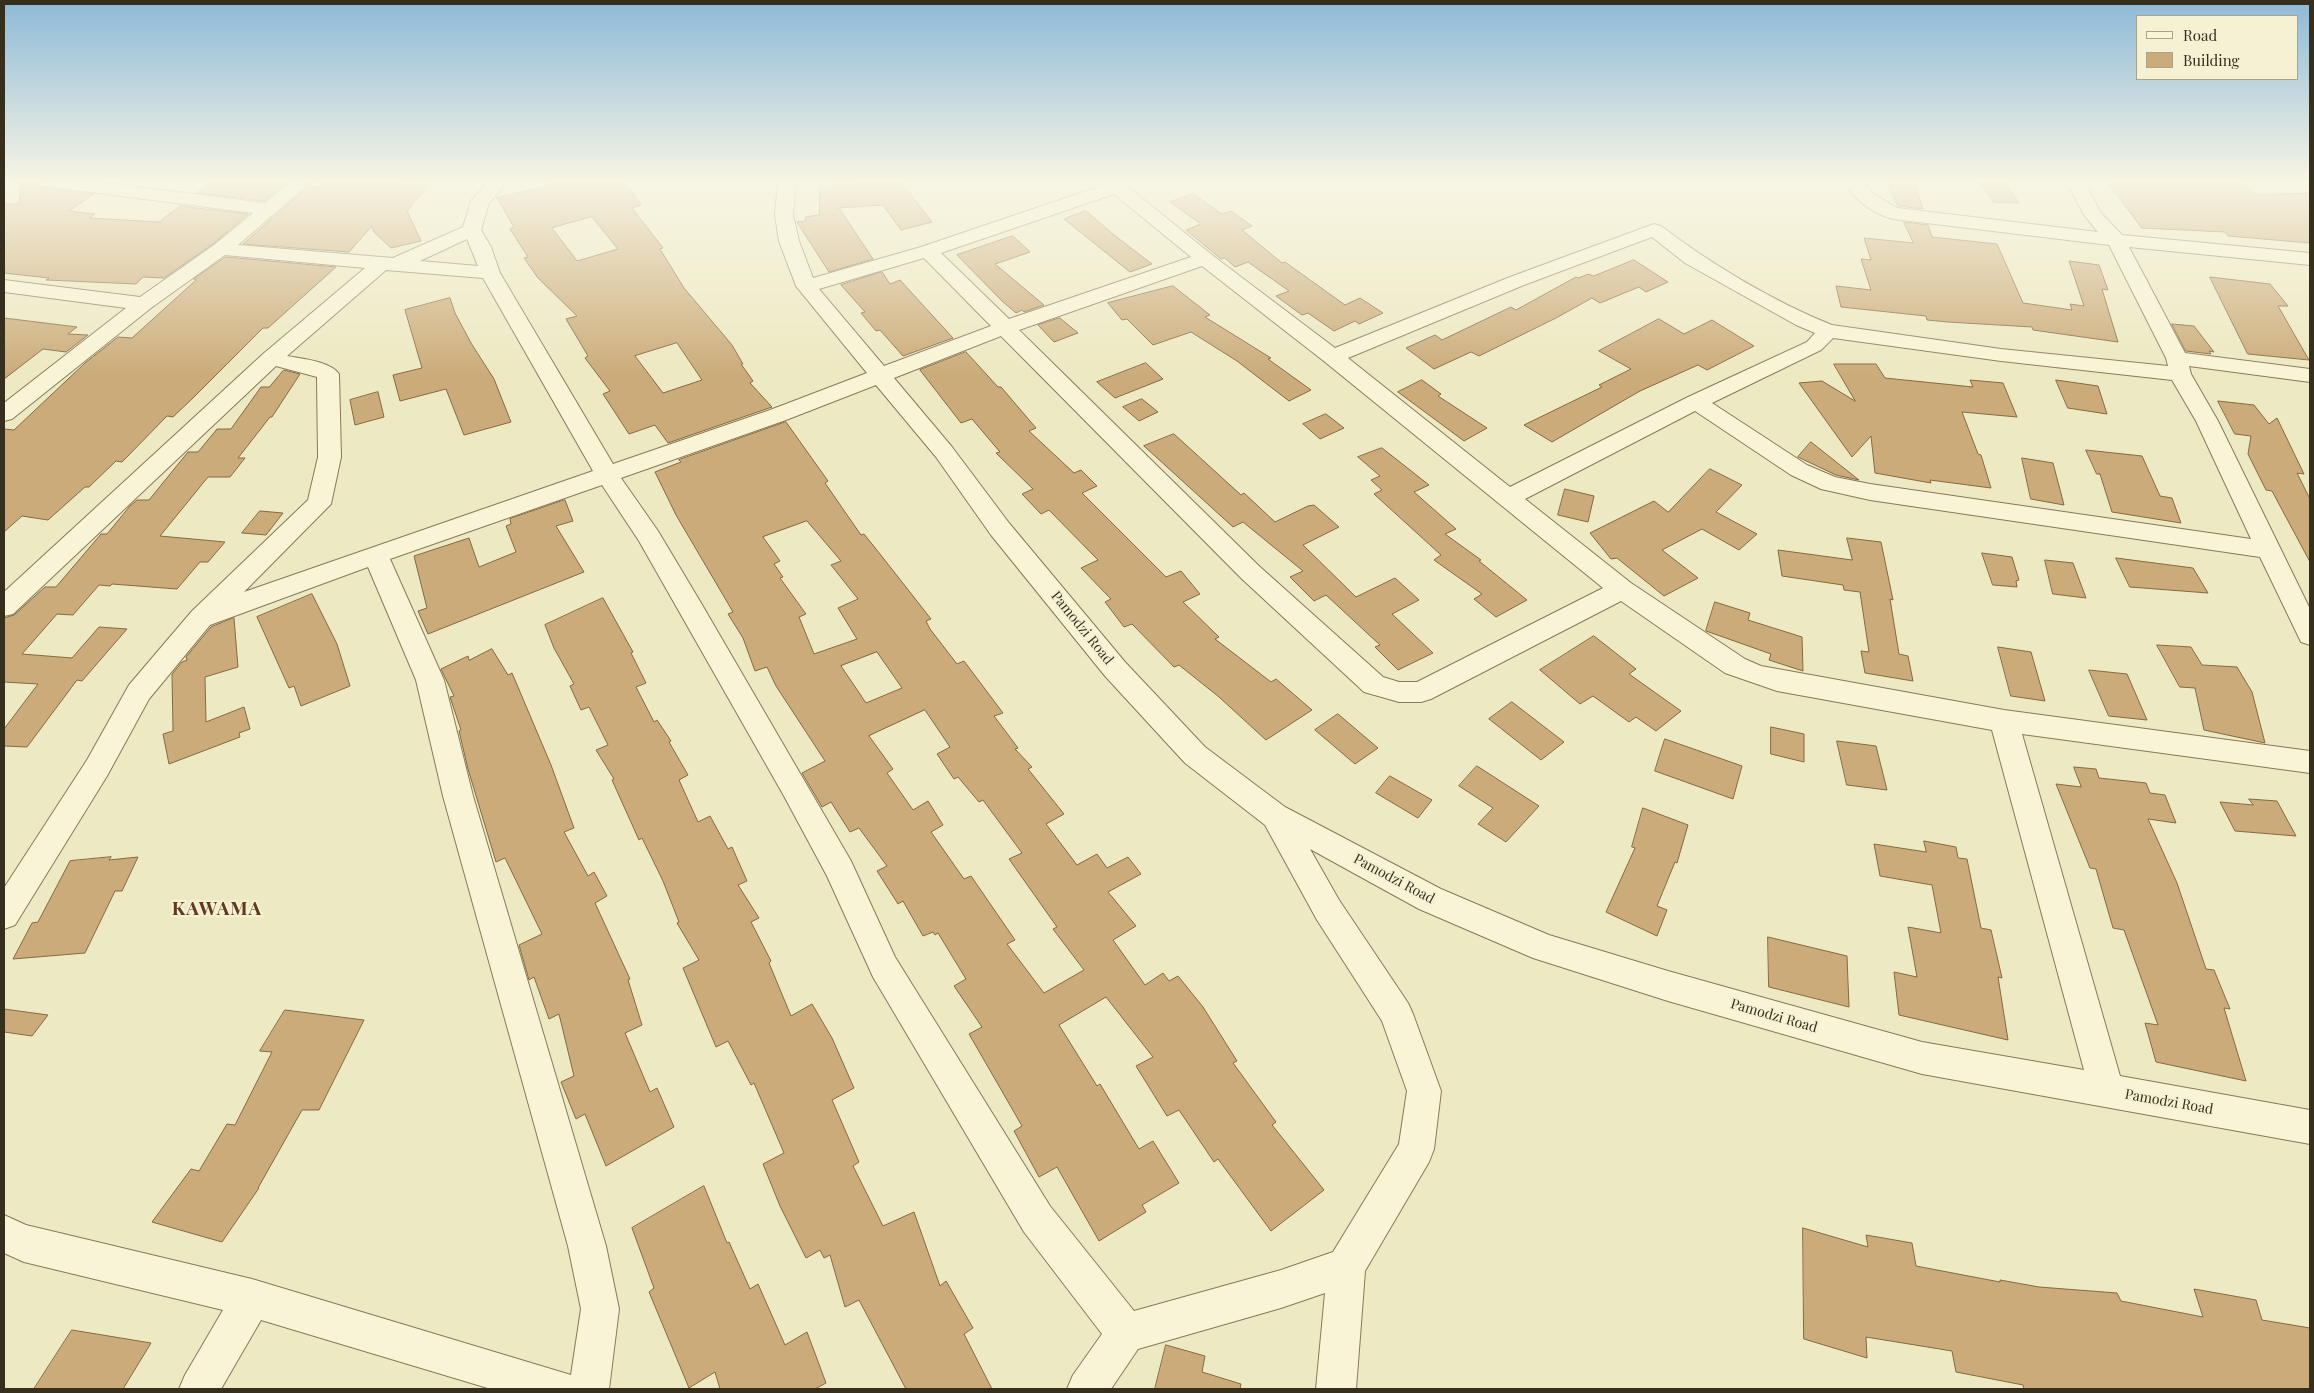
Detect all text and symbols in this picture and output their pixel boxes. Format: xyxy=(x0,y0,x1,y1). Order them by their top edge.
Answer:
legend xyxy=(2136,15,2299,80)
text: Road xyxy=(2183,25,2217,45)
text: Building xyxy=(2183,50,2239,70)
street label: Pamodzi Road xyxy=(1047,588,1117,668)
street label: Pamodzi Road xyxy=(1351,851,1437,907)
district label: KAWAMA xyxy=(171,898,263,920)
street label: Pamodzi Road xyxy=(1729,996,1819,1036)
street label: Pamodzi Road xyxy=(2124,1086,2214,1118)

